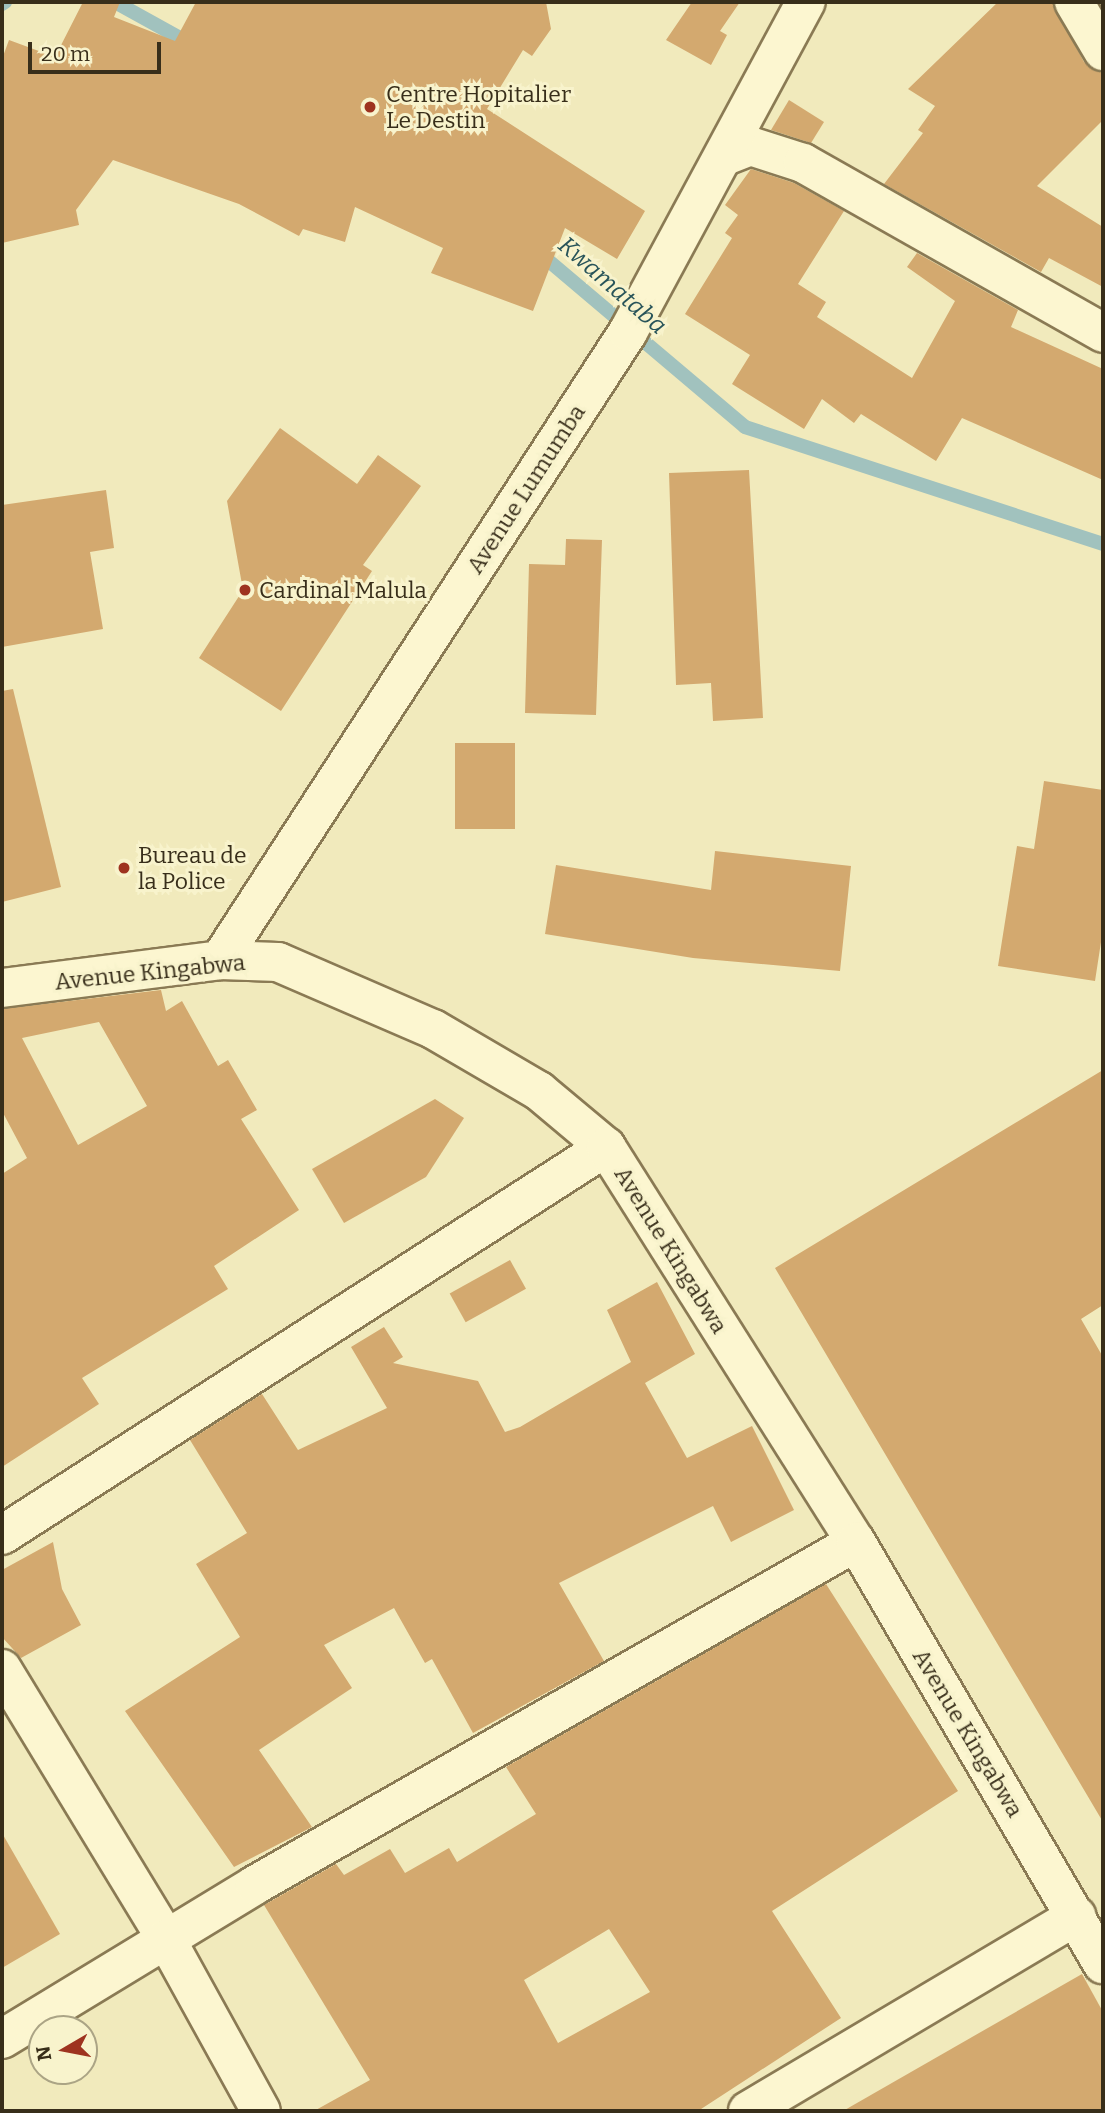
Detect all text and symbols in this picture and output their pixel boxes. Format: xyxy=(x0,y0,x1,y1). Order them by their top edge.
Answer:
scale bar xyxy=(32,28,164,72)
text: 20 m xyxy=(41,41,90,67)
place label: Centre Hopitalier Le Destin xyxy=(386,80,571,134)
marker: Centre Hopitalier Le Destin xyxy=(360,97,380,117)
water label: Kwamataba xyxy=(552,231,672,341)
street label: Avenue Lumumba xyxy=(461,399,591,579)
place label: Cardinal Malula xyxy=(259,576,427,604)
marker: Cardinal Malula xyxy=(237,582,253,598)
place label: Bureau de la Police xyxy=(138,841,247,895)
marker: Bureau de la Police xyxy=(116,860,132,876)
street label: Avenue Kingabwa xyxy=(53,948,247,996)
street label: Avenue Kingabwa xyxy=(609,1162,733,1338)
street label: Avenue Kingabwa xyxy=(907,1644,1029,1822)
north arrow xyxy=(28,2015,98,2085)
text: N xyxy=(31,2044,56,2063)

